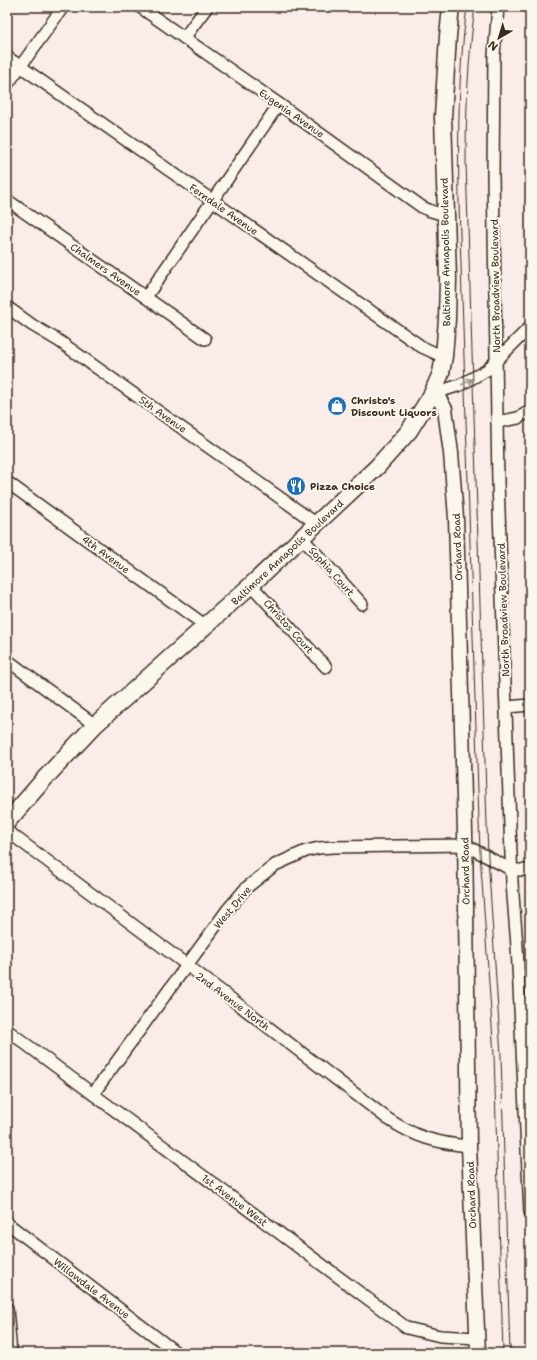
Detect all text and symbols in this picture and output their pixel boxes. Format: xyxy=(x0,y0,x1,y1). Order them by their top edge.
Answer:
north arrow xyxy=(479,18,519,58)
text: N xyxy=(485,37,501,54)
street label: Eugenia Avenue xyxy=(257,86,327,141)
street label: Baltimore Annapolis Boulevard xyxy=(438,177,453,326)
street label: Ferndale Avenue xyxy=(187,181,261,238)
street label: North Broadview Boulevard xyxy=(488,218,503,353)
street label: Chalmers Avenue xyxy=(68,240,144,299)
one-way arrow xyxy=(461,377,473,385)
street label: 5th Avenue xyxy=(136,393,189,436)
place label: Christo's Discount Liquors xyxy=(351,394,437,419)
shop icon: Christo's Discount Liquors xyxy=(326,395,348,417)
restaurant icon: Pizza Choice xyxy=(285,475,307,497)
place label: Pizza Choice xyxy=(310,480,375,493)
street label: Baltimore Annapolis Boulevard xyxy=(229,496,347,608)
street label: Orchard Road xyxy=(450,512,465,581)
street label: 4th Avenue xyxy=(79,533,132,576)
street label: North Broadview Boulevard xyxy=(495,542,512,677)
street label: Sophia Court xyxy=(306,544,357,599)
street label: Christos Court xyxy=(261,596,316,656)
street label: Orchard Road xyxy=(458,836,473,905)
street label: West Drive xyxy=(211,883,254,931)
street label: 2nd Avenue North xyxy=(193,969,272,1034)
street label: Orchard Road xyxy=(464,1160,479,1229)
street label: 1st Avenue West xyxy=(199,1171,270,1229)
street label: Willowdale Avenue xyxy=(51,1255,133,1322)

